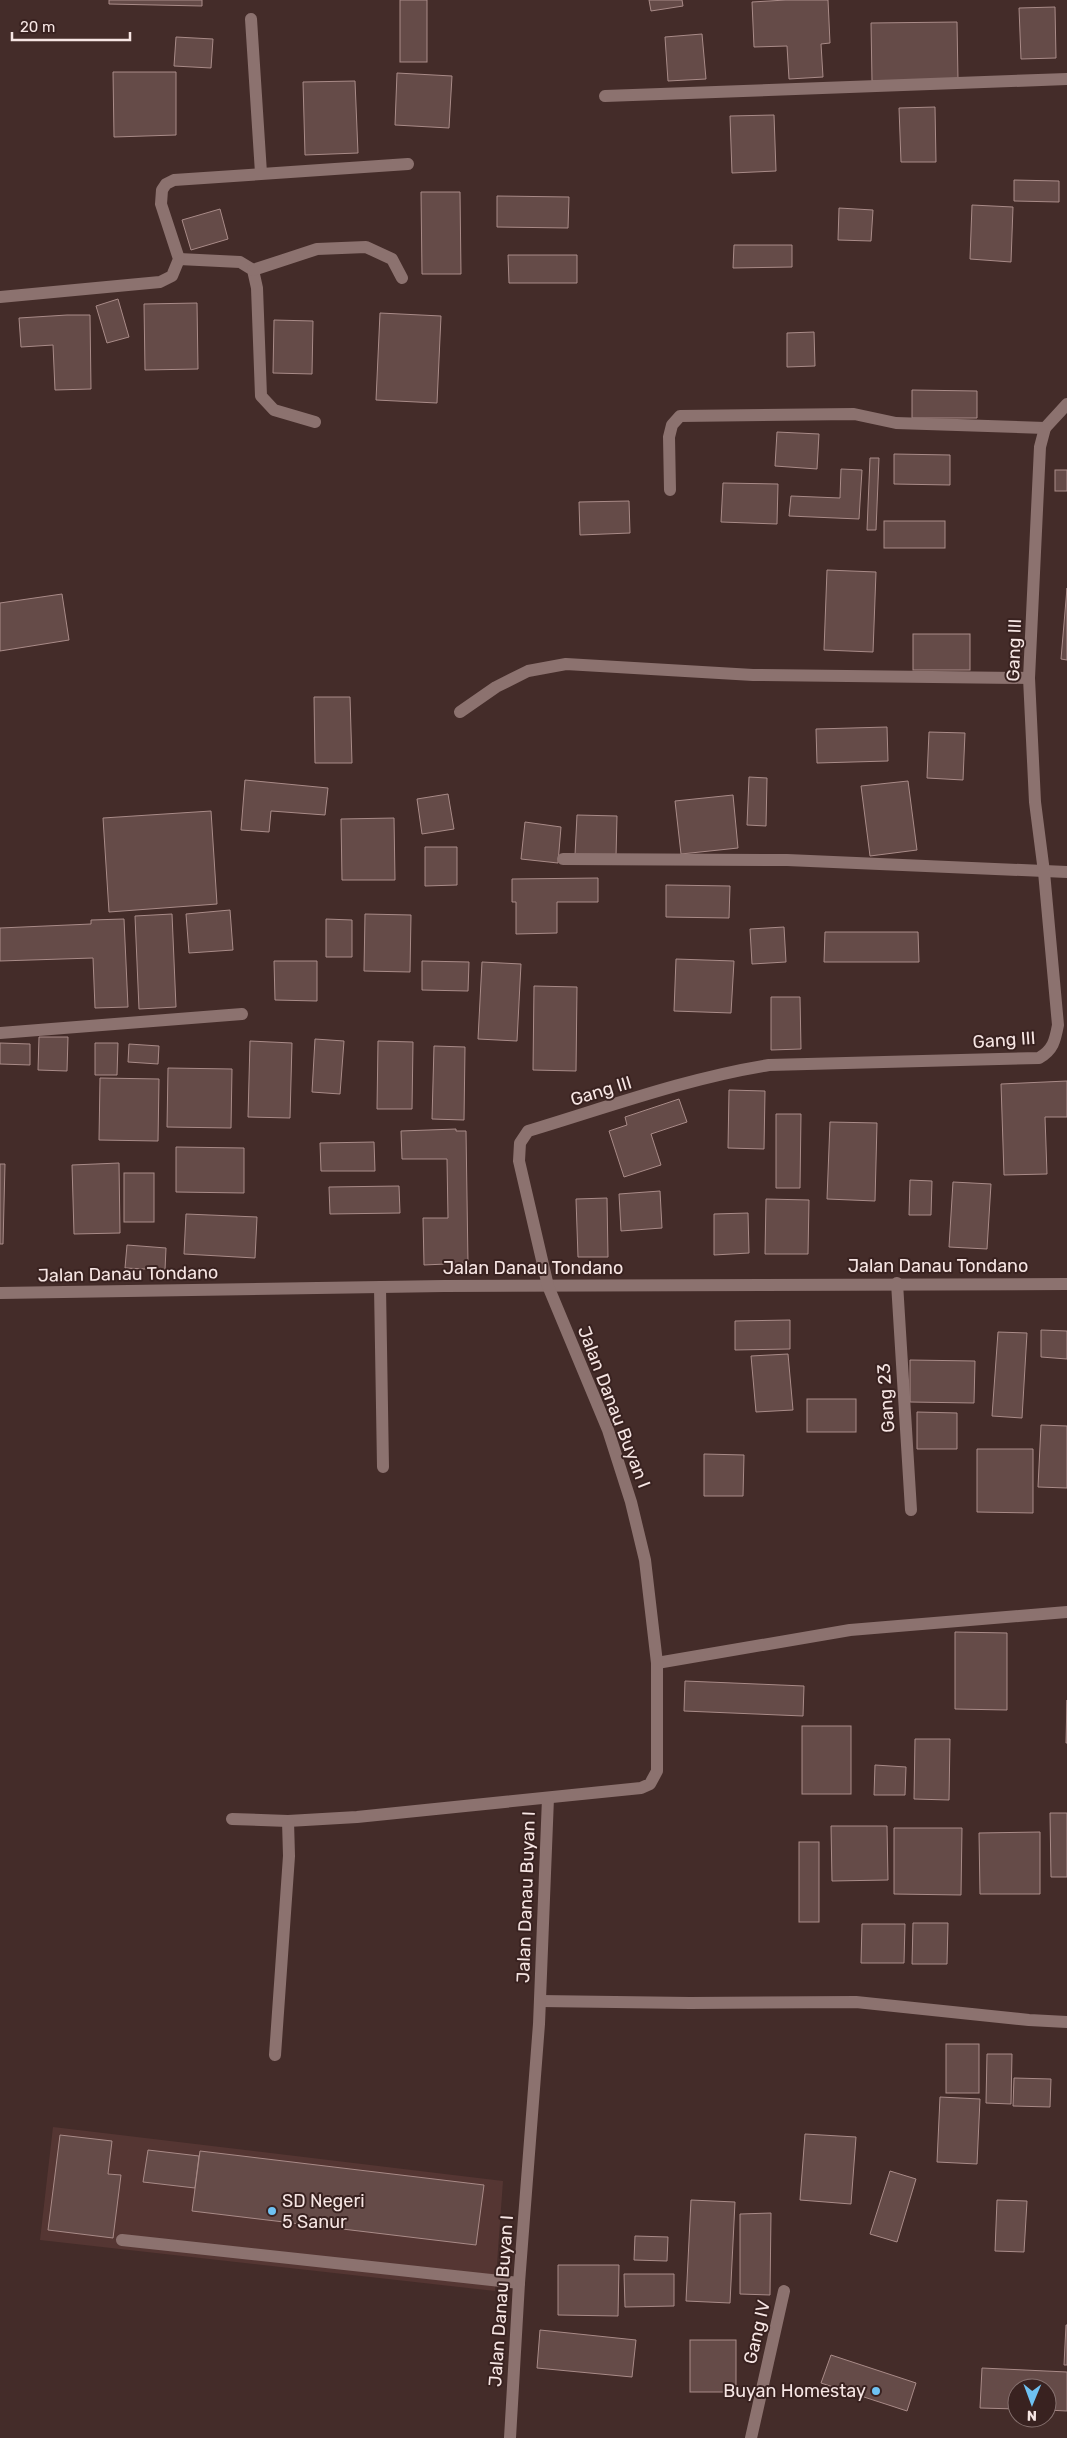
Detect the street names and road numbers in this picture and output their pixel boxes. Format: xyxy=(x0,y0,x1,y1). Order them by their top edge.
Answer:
street label: Gang III xyxy=(1002,618,1026,682)
street label: Gang III xyxy=(972,1027,1036,1053)
street label: Gang III xyxy=(568,1071,634,1111)
street label: Jalan Danau Tondano xyxy=(848,1255,1028,1277)
street label: Jalan Danau Tondano xyxy=(443,1257,623,1279)
street label: Jalan Danau Tondano xyxy=(37,1261,219,1287)
street label: Jalan Danau Buyan I xyxy=(573,1323,655,1491)
street label: Gang 23 xyxy=(873,1362,899,1434)
street label: Jalan Danau Buyan I xyxy=(512,1811,540,1983)
street label: Jalan Danau Buyan I xyxy=(484,2214,518,2388)
street label: Gang IV xyxy=(739,2298,775,2366)

